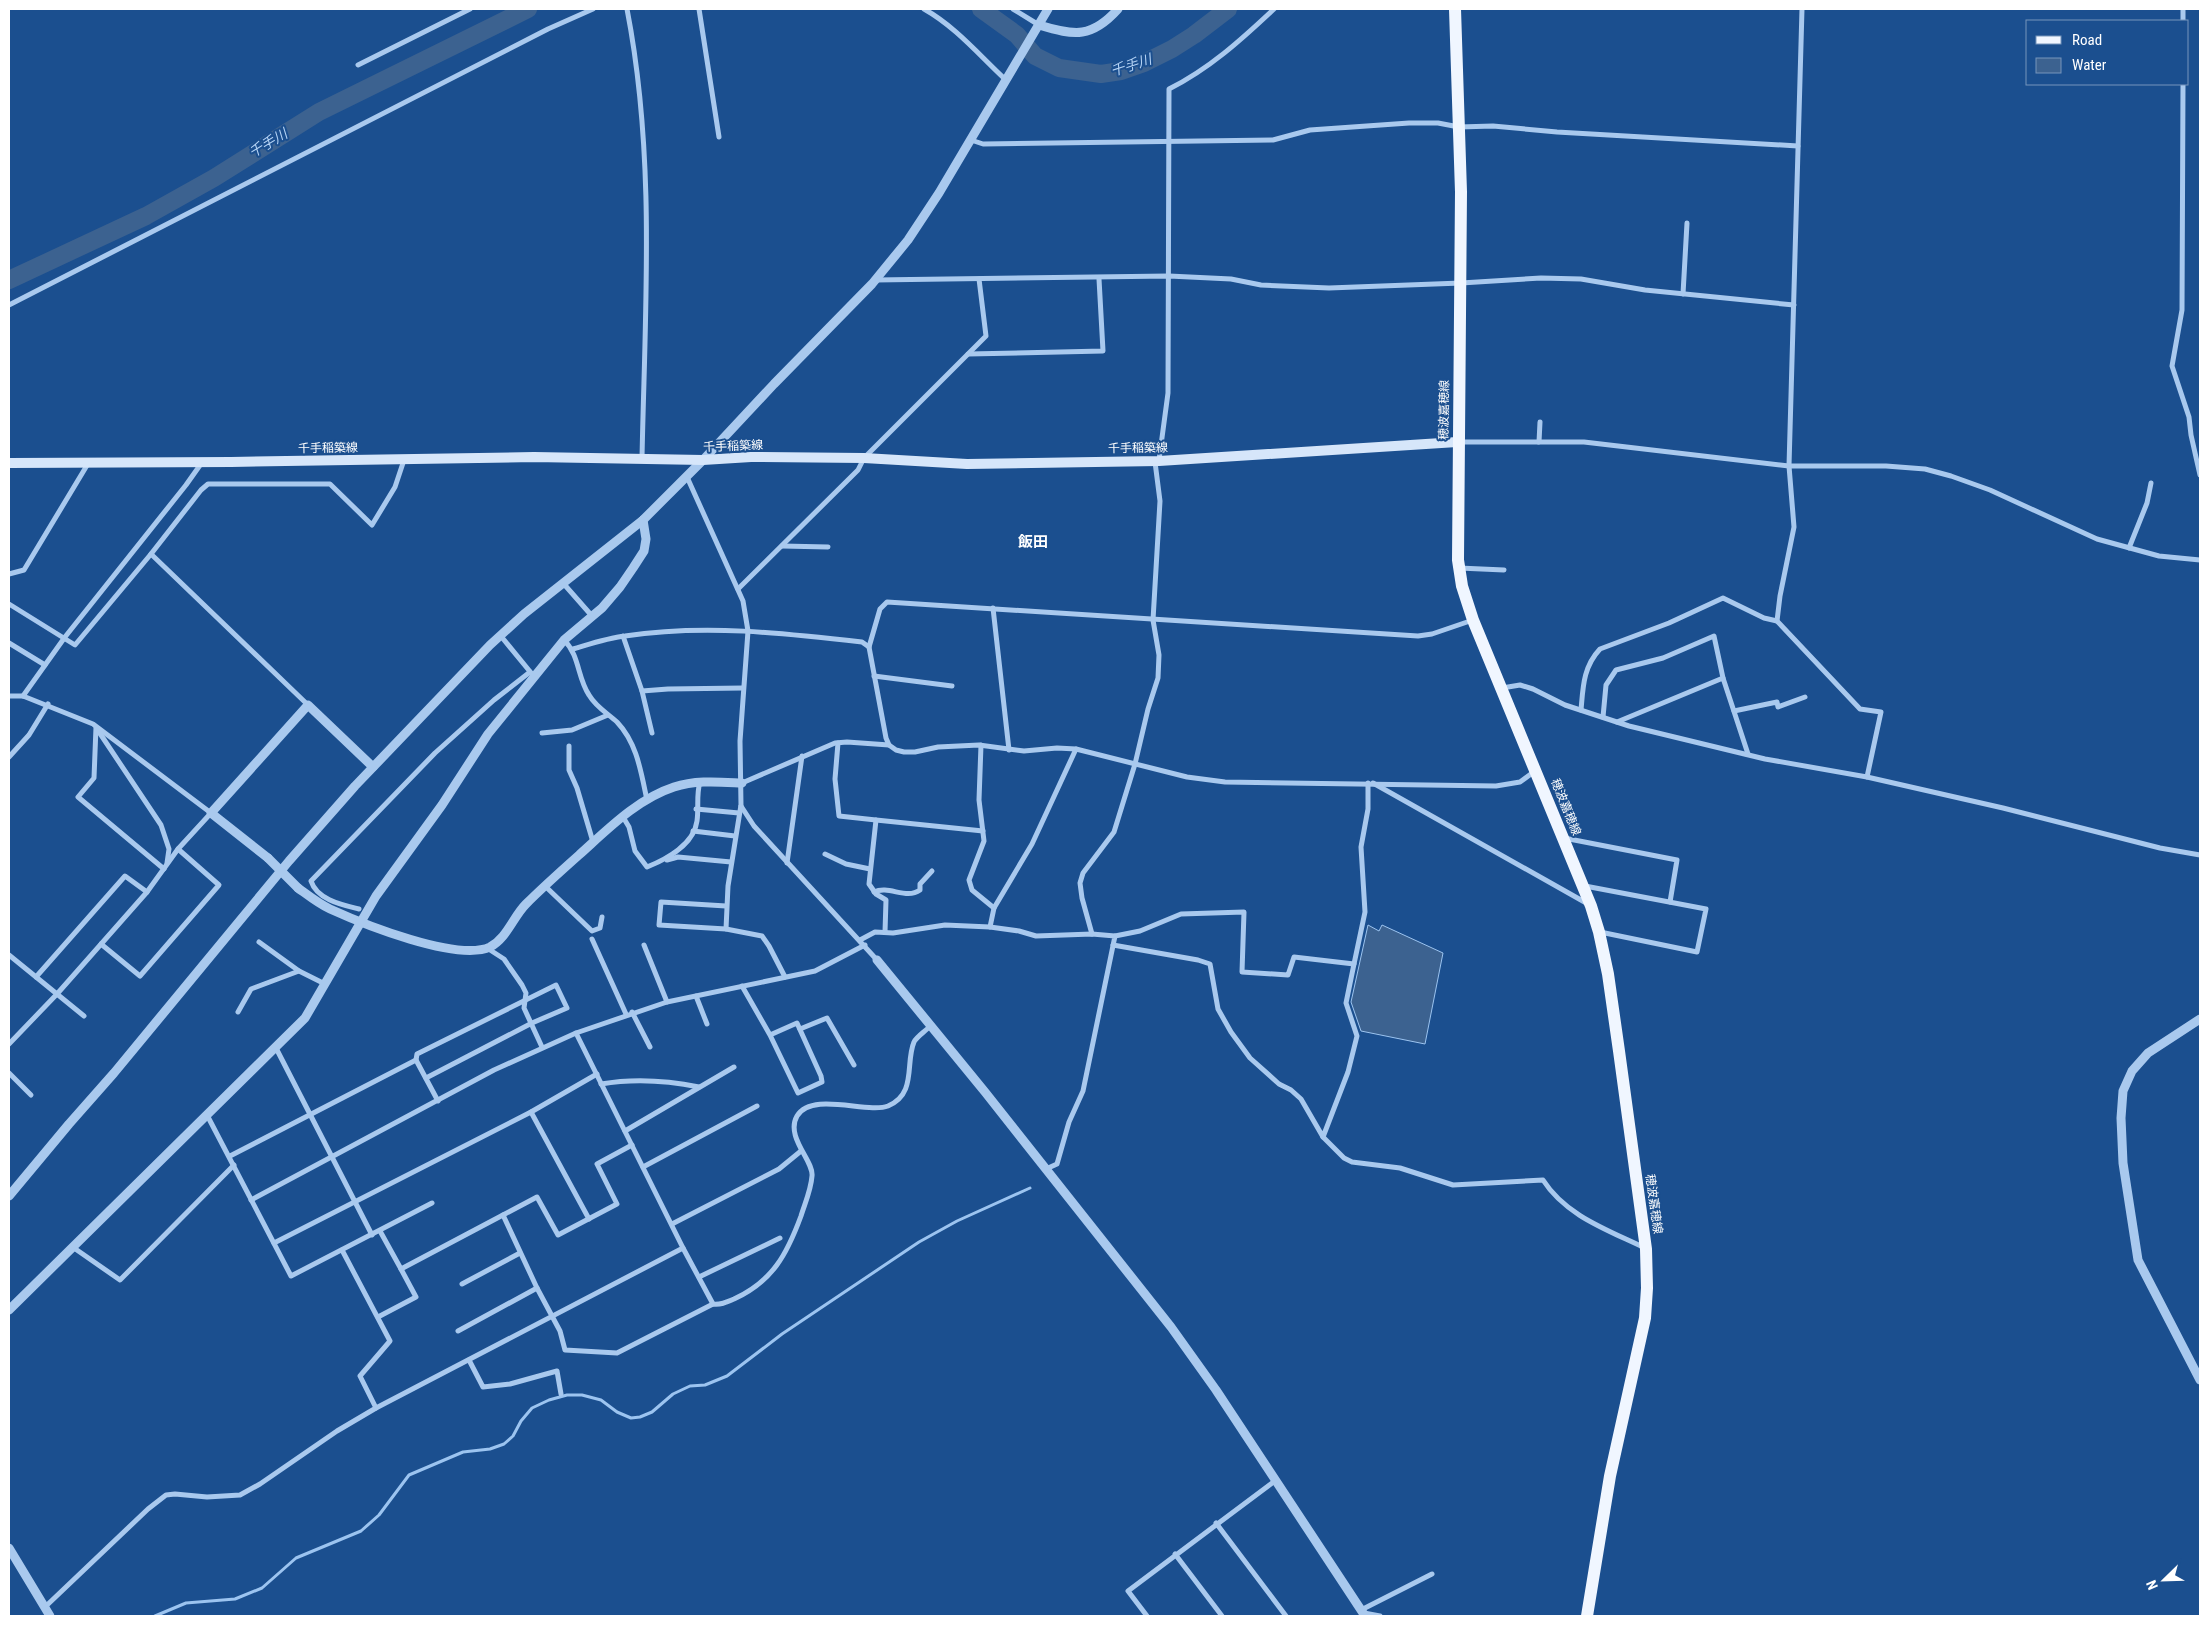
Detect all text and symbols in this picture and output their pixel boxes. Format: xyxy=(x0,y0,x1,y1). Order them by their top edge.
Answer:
legend xyxy=(2026,20,2189,85)
text: Road xyxy=(2072,31,2102,49)
water label: 千手川 xyxy=(1109,50,1155,79)
text: Water xyxy=(2072,56,2107,74)
water label: 千手川 xyxy=(246,124,292,161)
street label: 穂波嘉穂線 xyxy=(1436,380,1452,440)
street label: 千手稲築線 xyxy=(703,438,763,454)
street label: 千手稲築線 xyxy=(298,440,358,456)
street label: 千手稲築線 xyxy=(1108,440,1168,456)
district label: 飯田 xyxy=(1018,533,1048,551)
street label: 穂波嘉穂線 xyxy=(1548,777,1584,837)
street label: 穂波嘉穂線 xyxy=(1643,1173,1665,1235)
north arrow xyxy=(2139,1555,2189,1605)
text: N xyxy=(2143,1578,2161,1592)

